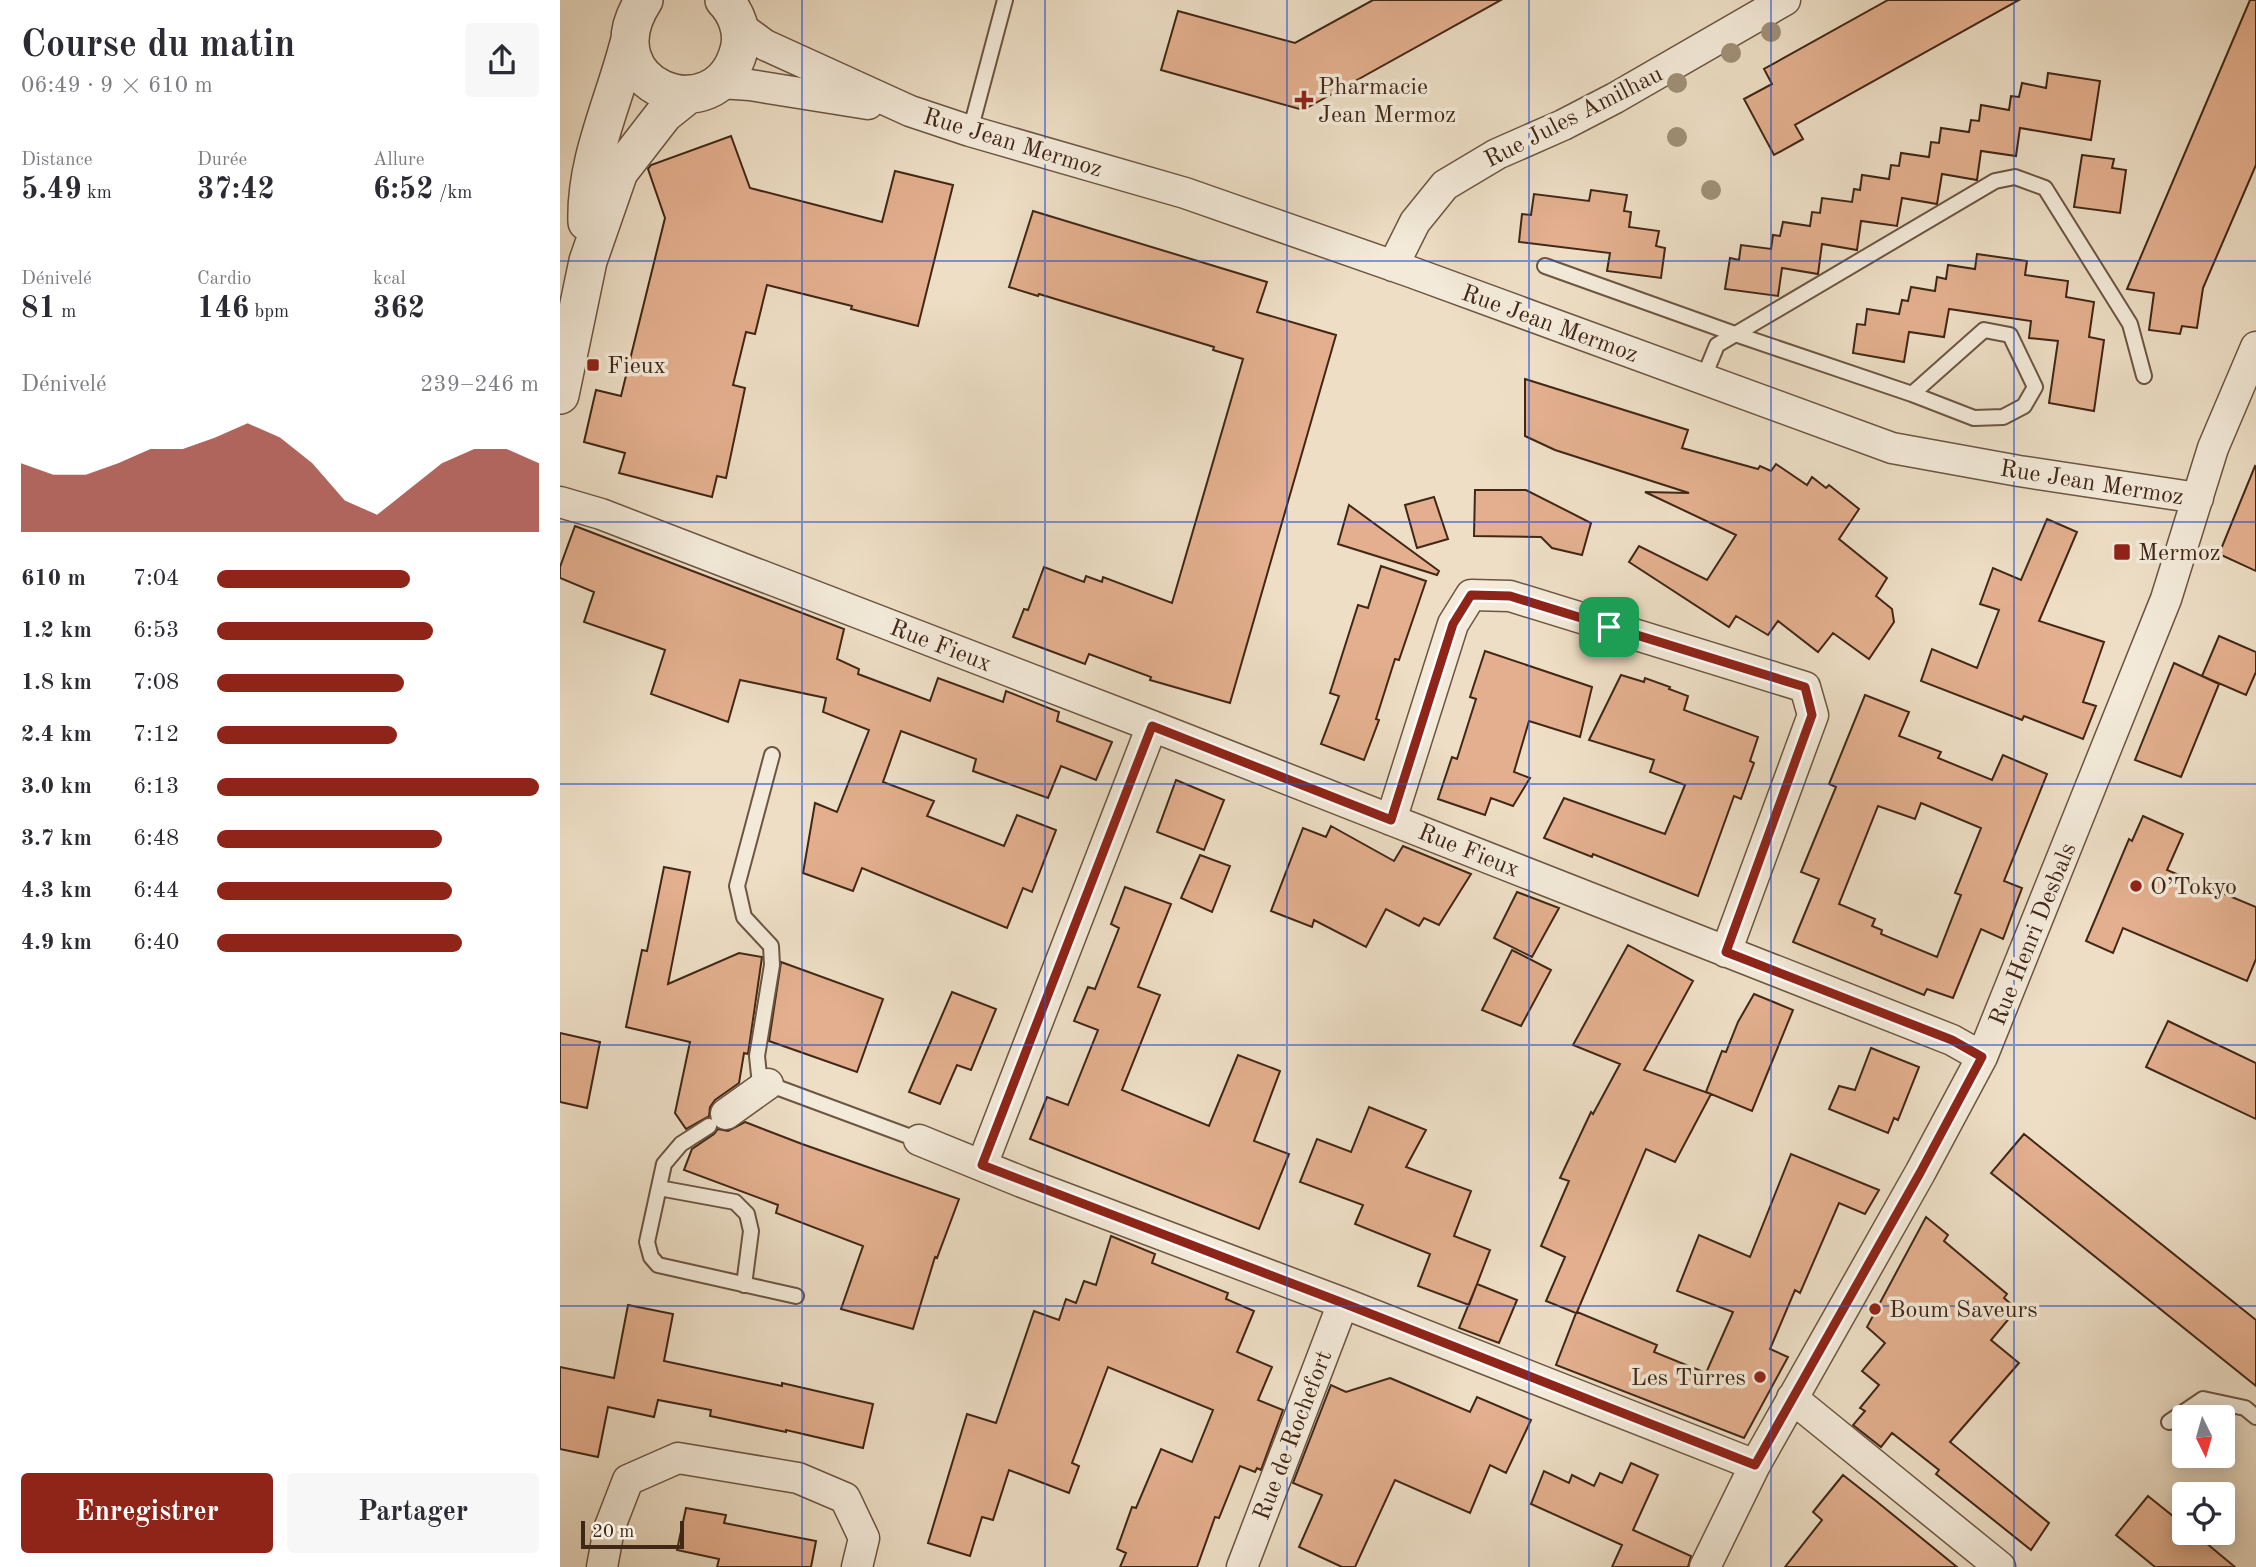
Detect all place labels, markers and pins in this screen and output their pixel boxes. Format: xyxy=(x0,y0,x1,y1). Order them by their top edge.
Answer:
place label: Pharmacie Jean Mermoz xyxy=(1318,76,1456,128)
marker: Pharmacie Jean Mermoz xyxy=(1296,92,1312,108)
place label: Fieux xyxy=(607,355,666,379)
marker: Fieux xyxy=(585,357,601,373)
marker: Mermoz xyxy=(2112,542,2132,562)
place label: Mermoz xyxy=(2138,542,2221,566)
pin xyxy=(1579,597,1639,657)
place label: O’Tokyo xyxy=(2150,876,2237,900)
marker: O’Tokyo xyxy=(2128,878,2144,894)
place label: Boum Saveurs xyxy=(1889,1299,2038,1323)
marker: Boum Saveurs xyxy=(1867,1301,1883,1317)
place label: Les Turres xyxy=(1631,1367,1746,1391)
marker: Les Turres xyxy=(1752,1369,1768,1385)

